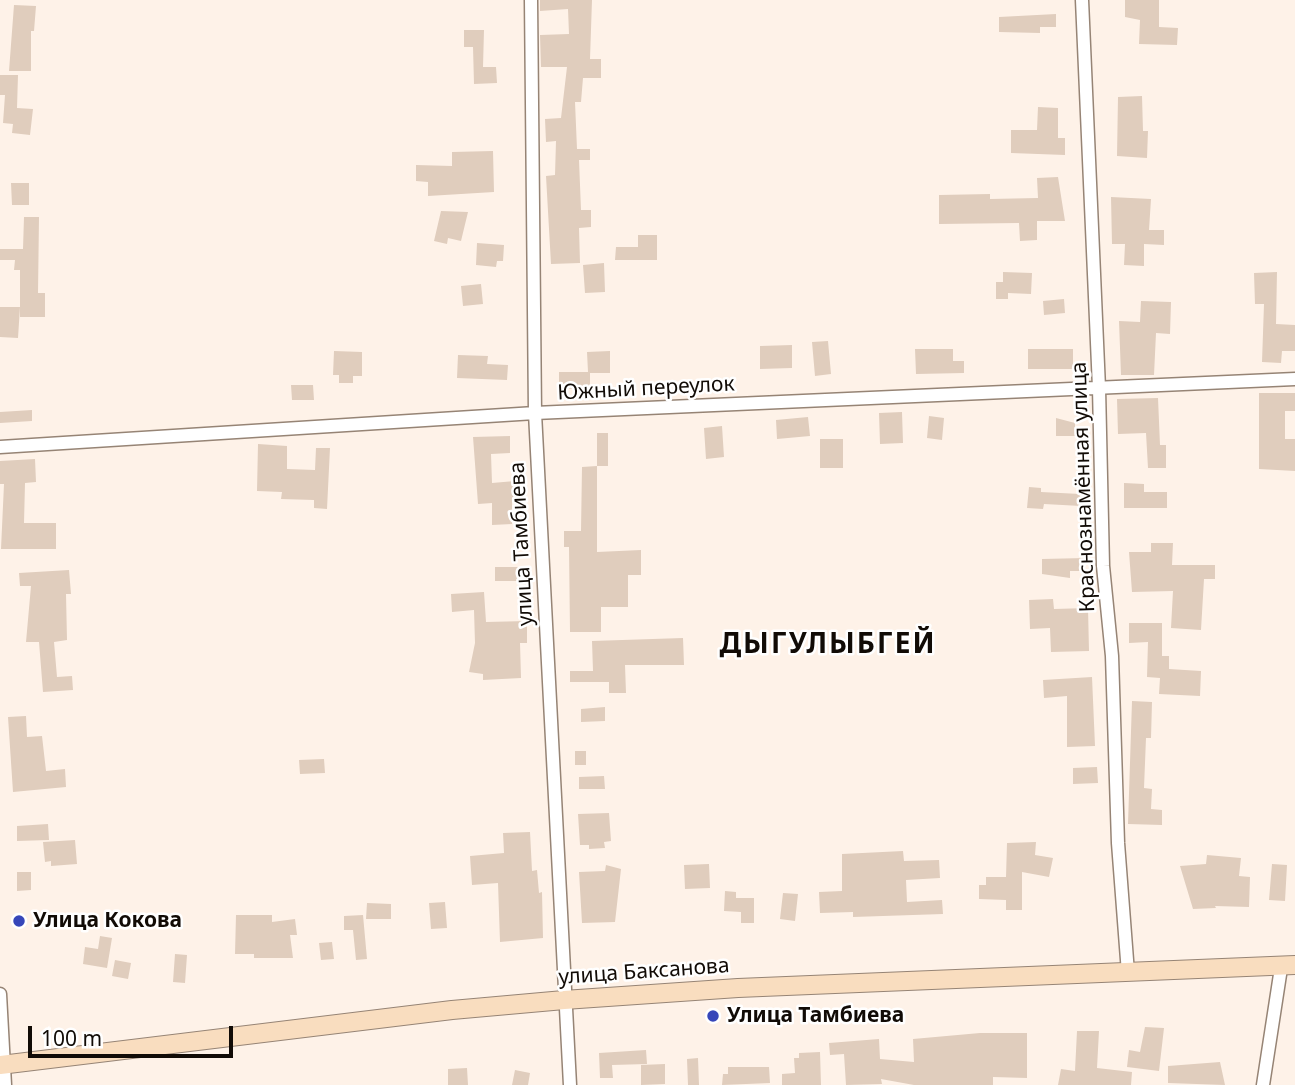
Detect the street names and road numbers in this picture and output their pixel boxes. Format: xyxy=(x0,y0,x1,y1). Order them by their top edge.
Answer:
street label: Краснознамённая улица xyxy=(1067,361,1101,613)
street label: Южный переулок xyxy=(557,372,735,406)
street label: улица Тамбиева xyxy=(505,461,539,627)
street label: улица Баксанова xyxy=(558,953,730,991)

